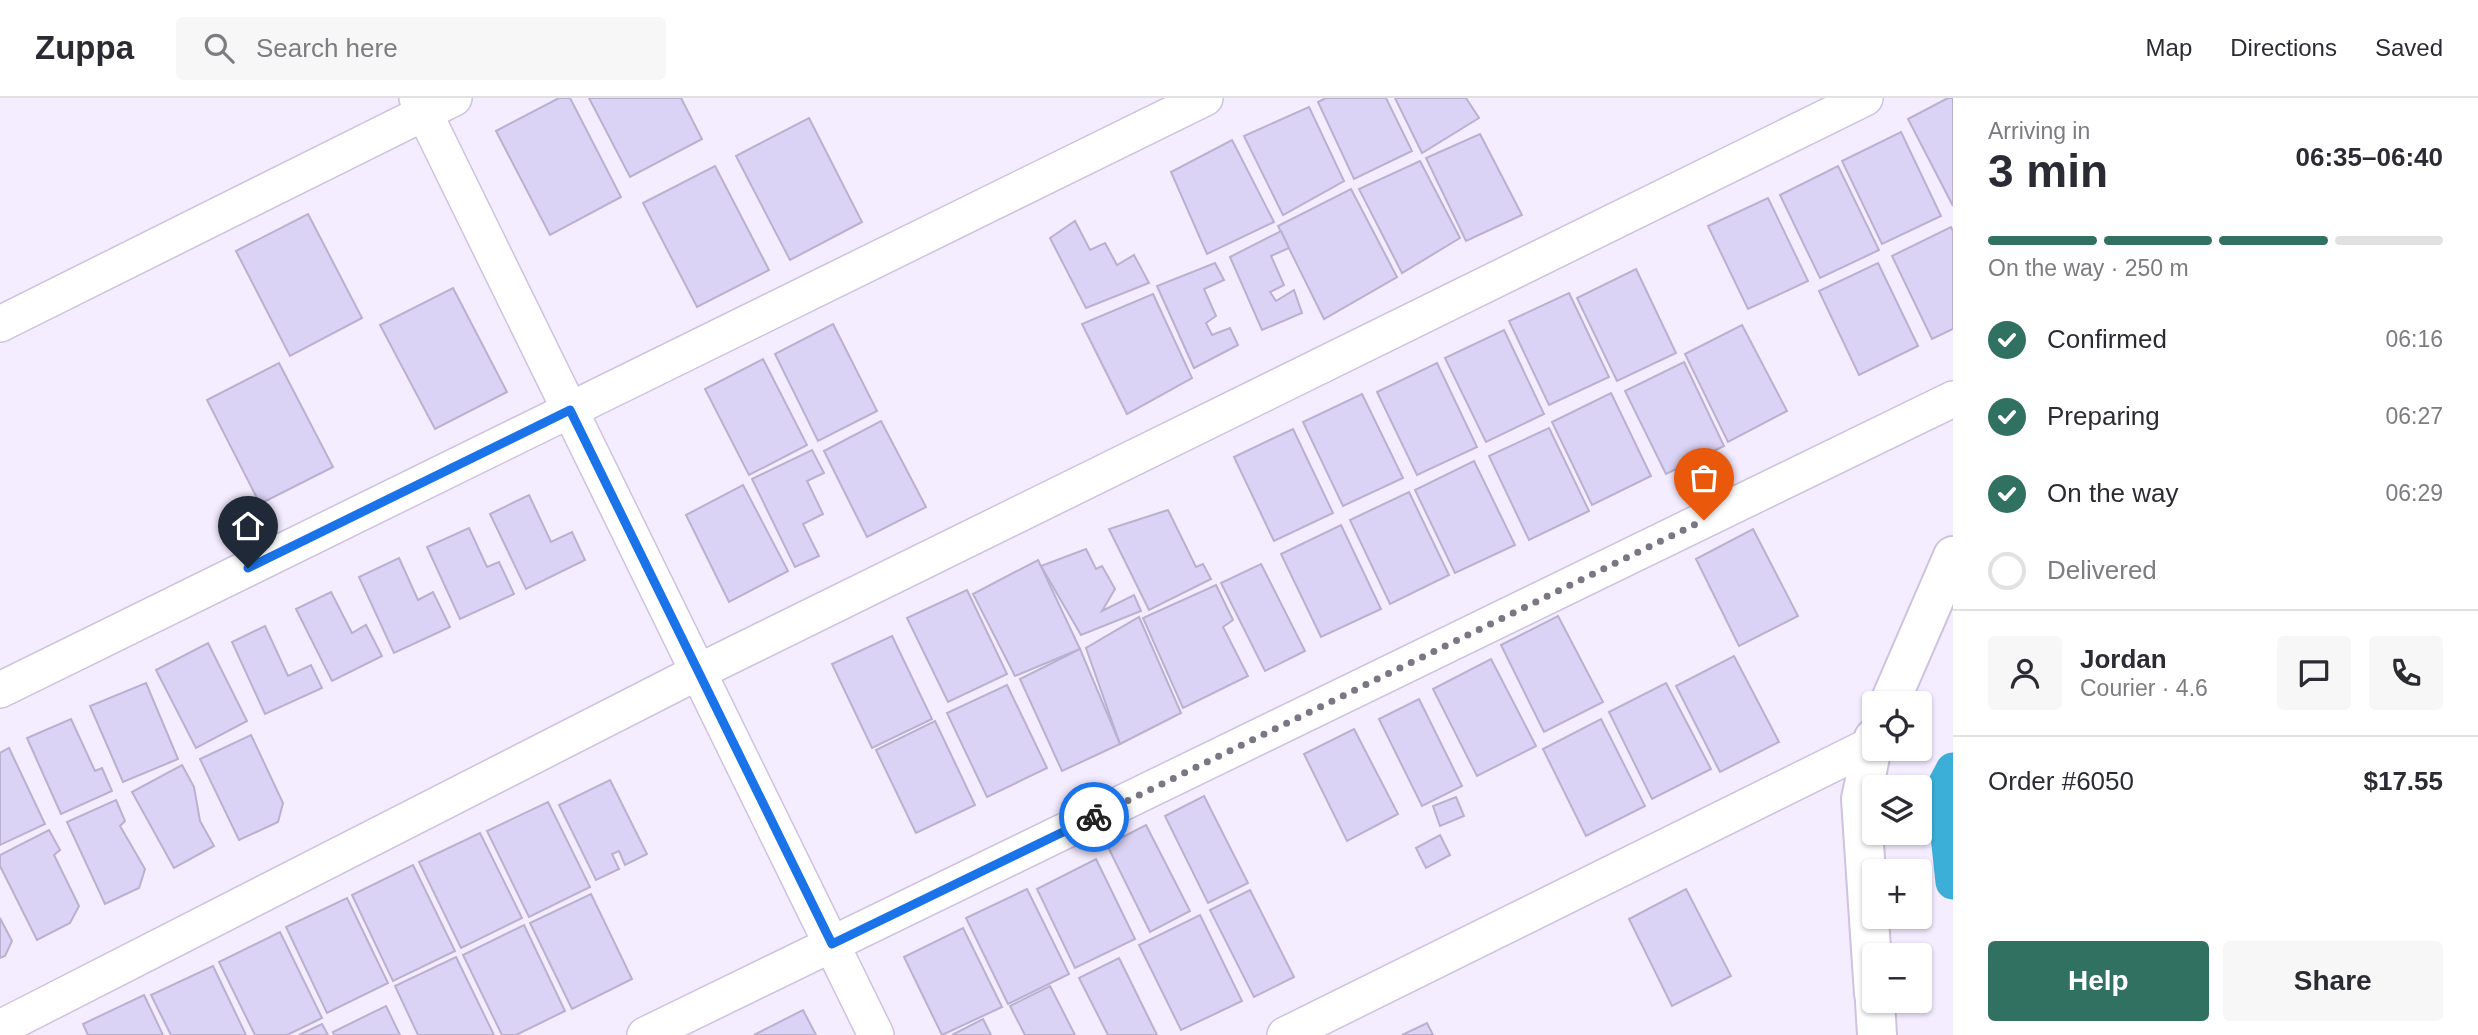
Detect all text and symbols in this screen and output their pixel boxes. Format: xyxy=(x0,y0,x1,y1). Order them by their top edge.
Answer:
search box xyxy=(176,17,666,80)
text: Zuppa xyxy=(35,29,134,66)
icon: search xyxy=(200,29,238,67)
text: Search here xyxy=(256,33,398,63)
text: Map xyxy=(2146,34,2192,61)
text: Directions xyxy=(2230,34,2337,61)
text: Saved xyxy=(2375,34,2443,61)
text: Arriving in xyxy=(1988,118,2090,144)
text: 06:35–06:40 xyxy=(2296,142,2443,172)
text: 3 min xyxy=(1988,145,2108,197)
text: On the way · 250 m xyxy=(1988,255,2189,281)
icon: check xyxy=(1988,321,2026,359)
text: Confirmed xyxy=(2047,324,2167,354)
text: 06:16 xyxy=(2385,326,2443,352)
icon: check xyxy=(1988,398,2026,436)
text: Preparing xyxy=(2047,401,2160,431)
text: 06:27 xyxy=(2385,403,2443,429)
pin xyxy=(1674,448,1734,520)
icon: bag xyxy=(1685,459,1723,497)
icon: check xyxy=(1988,475,2026,513)
text: On the way xyxy=(2047,478,2179,508)
text: 06:29 xyxy=(2385,480,2443,506)
pin xyxy=(218,496,278,568)
icon: home xyxy=(229,507,267,545)
text: Delivered xyxy=(2047,555,2157,585)
button: person xyxy=(1988,636,2062,710)
button: chat xyxy=(2277,636,2351,710)
button: phone xyxy=(2369,636,2443,710)
text: Jordan xyxy=(2080,644,2167,674)
text: Courier · 4.6 xyxy=(2080,675,2208,701)
map controls xyxy=(1862,691,1932,1013)
button: locate xyxy=(1862,691,1932,761)
text: Order #6050 xyxy=(1988,766,2134,796)
text: $17.55 xyxy=(2363,766,2443,796)
button: layers xyxy=(1862,775,1932,845)
courier xyxy=(1059,782,1129,852)
icon: bike xyxy=(1075,798,1113,836)
button: + xyxy=(1862,859,1932,929)
button: Help xyxy=(1988,941,2209,1021)
button: Share xyxy=(2223,941,2443,1021)
button: − xyxy=(1862,943,1932,1013)

